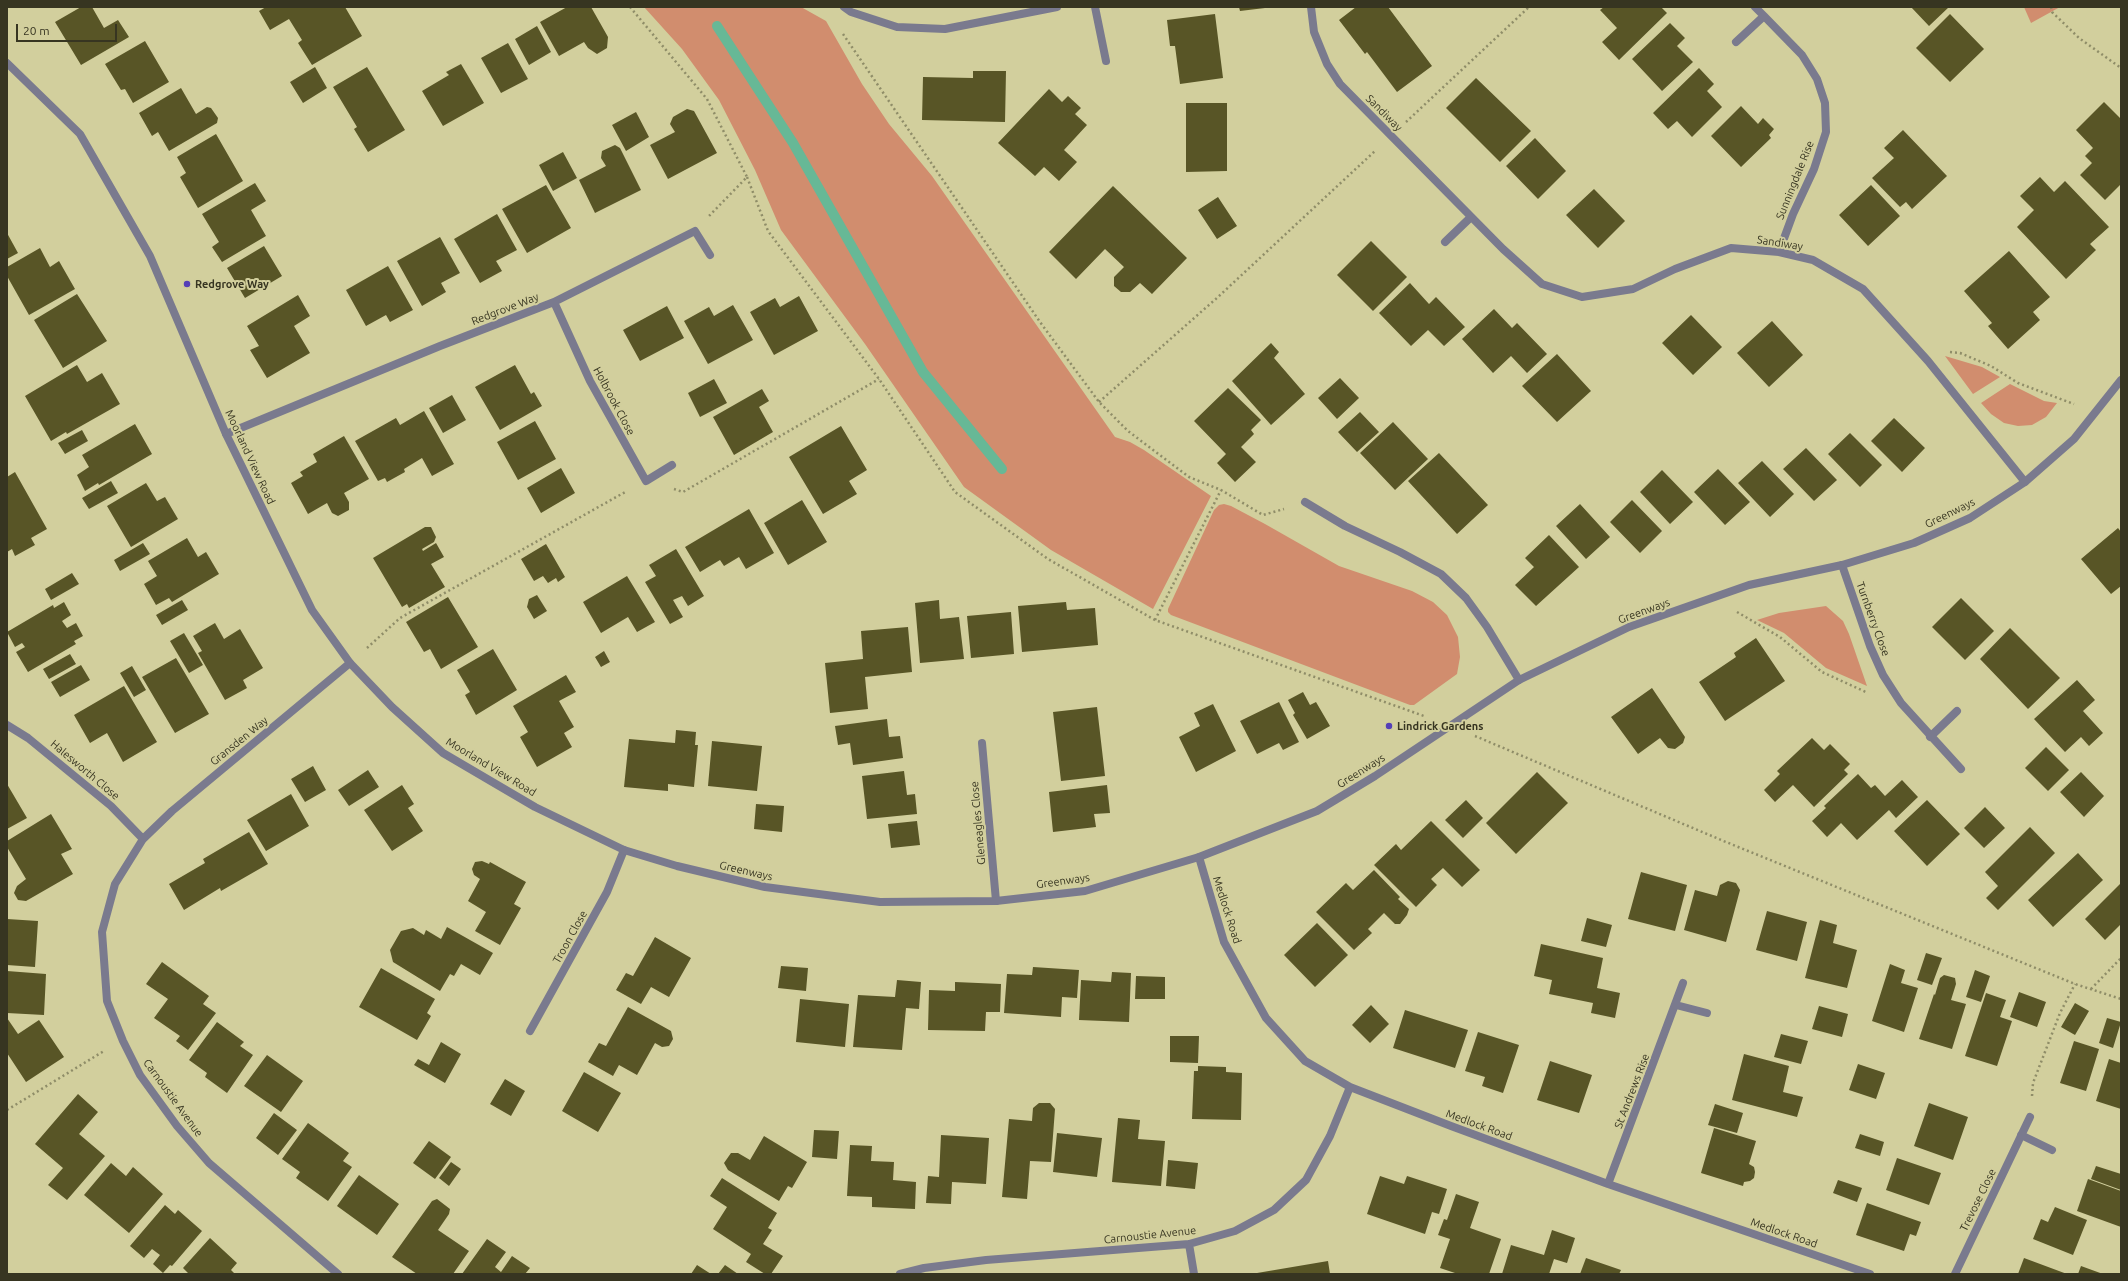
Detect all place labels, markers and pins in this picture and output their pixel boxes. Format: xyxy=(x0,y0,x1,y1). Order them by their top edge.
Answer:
place label: Redgrove Way xyxy=(195,277,269,291)
marker: Redgrove Way xyxy=(182,279,192,289)
place label: Lindrick Gardens xyxy=(1397,719,1483,733)
marker: Lindrick Gardens xyxy=(1384,721,1394,731)

